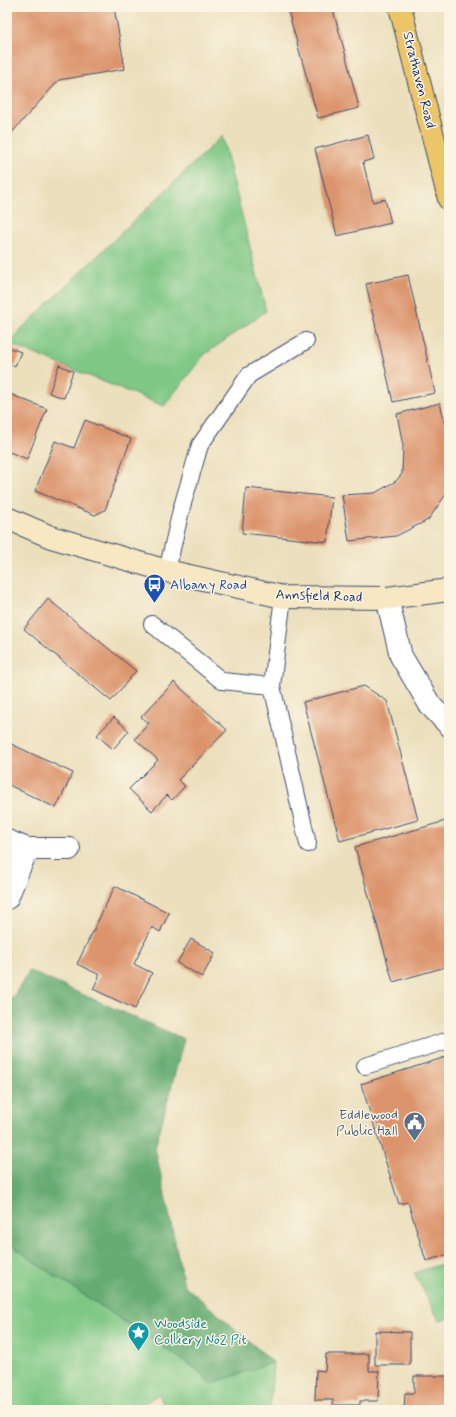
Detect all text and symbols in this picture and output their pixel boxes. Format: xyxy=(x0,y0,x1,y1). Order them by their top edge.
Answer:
street label: Strathaven Road xyxy=(398,30,440,130)
bus stop icon: Albany Road xyxy=(142,572,168,605)
place label: Albany Road xyxy=(170,576,247,594)
street label: Annsfield Road xyxy=(275,585,363,607)
place label: Eddlewood Public Hall xyxy=(336,1106,398,1140)
public building icon: Eddlewood Public Hall xyxy=(401,1110,427,1143)
place label: Woodside Colliery No2 Pit xyxy=(154,1315,247,1349)
place icon: Woodside Colliery No2 Pit xyxy=(126,1319,152,1352)

